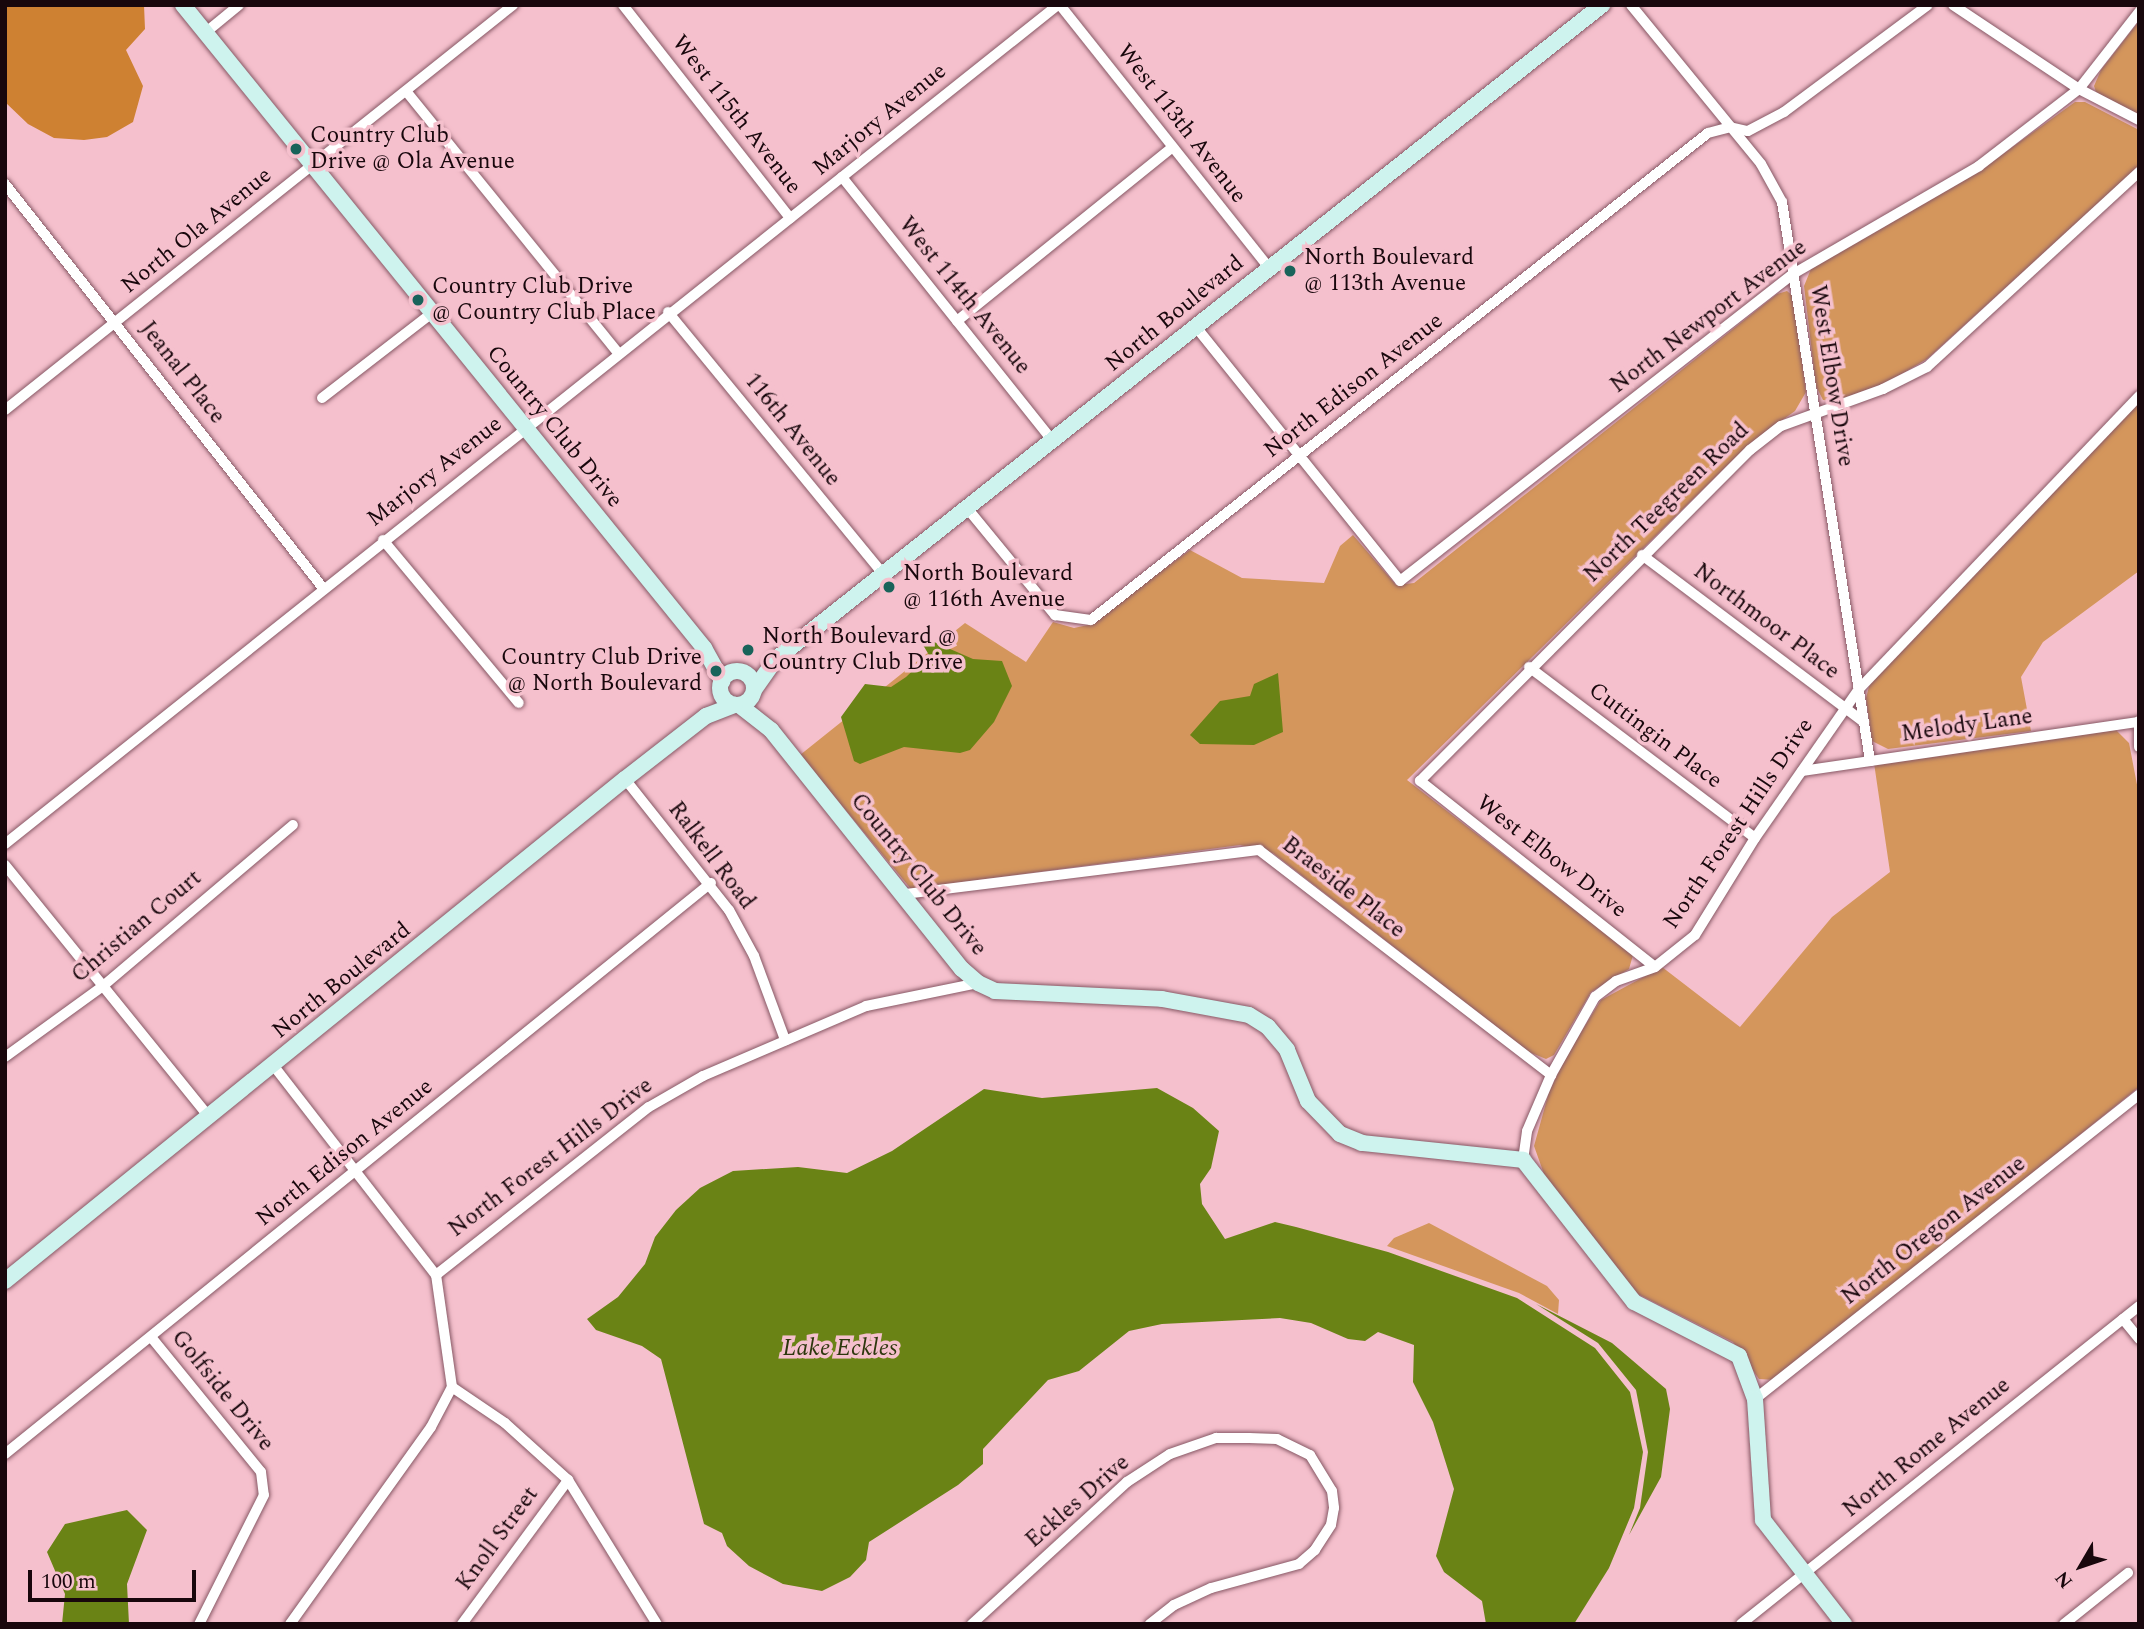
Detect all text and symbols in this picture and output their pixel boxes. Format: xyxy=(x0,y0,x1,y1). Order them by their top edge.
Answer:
street label: West 115th Avenue xyxy=(665,30,807,200)
street label: West 113th Avenue xyxy=(1110,39,1252,209)
street label: Marjory Avenue xyxy=(808,58,952,182)
place label: Country Club Drive @ Ola Avenue xyxy=(310,122,515,176)
marker: Country Club Drive @ Ola Avenue xyxy=(288,141,304,157)
street label: North Ola Avenue xyxy=(116,162,278,300)
street label: West 114th Avenue xyxy=(892,212,1036,380)
street label: North Newport Avenue xyxy=(1605,234,1813,400)
place label: North Boulevard @ 113th Avenue xyxy=(1304,244,1474,298)
street label: North Boulevard xyxy=(1100,250,1250,378)
marker: North Boulevard @ 113th Avenue xyxy=(1282,263,1298,279)
place label: Country Club Drive @ Country Club Place xyxy=(432,273,656,327)
street label: West Elbow Drive xyxy=(1803,283,1859,469)
marker: Country Club Drive @ Country Club Place xyxy=(410,292,426,308)
street label: North Edison Avenue xyxy=(1259,308,1449,464)
street label: Jeanal Place xyxy=(133,316,231,430)
street label: Country Club Drive xyxy=(480,340,628,514)
street label: 116th Avenue xyxy=(738,368,846,492)
street label: Marjory Avenue xyxy=(362,411,508,533)
street label: North Teegreen Road xyxy=(1579,417,1755,589)
street label: Northmoor Place xyxy=(1687,558,1845,686)
place label: North Boulevard @ 116th Avenue xyxy=(903,560,1073,614)
marker: North Boulevard @ 116th Avenue xyxy=(881,579,897,595)
place label: North Boulevard @ Country Club Drive xyxy=(762,623,963,677)
marker: North Boulevard @ Country Club Drive xyxy=(740,642,756,658)
place label: Country Club Drive @ North Boulevard xyxy=(501,644,702,698)
marker: Country Club Drive @ North Boulevard xyxy=(708,663,724,679)
street label: Cuttingin Place xyxy=(1583,677,1727,795)
street label: Melody Lane xyxy=(1900,703,2034,749)
street label: North Forest Hills Drive xyxy=(1658,713,1820,935)
street label: Country Club Drive xyxy=(844,788,992,962)
street label: West Elbow Drive xyxy=(1470,790,1632,924)
street label: Ralkell Road xyxy=(661,797,761,915)
street label: Braeside Place xyxy=(1276,831,1410,945)
street label: Christian Court xyxy=(66,865,208,989)
street label: North Boulevard xyxy=(267,917,417,1045)
street label: North Forest Hills Drive xyxy=(444,1072,658,1244)
street label: North Edison Avenue xyxy=(251,1073,439,1233)
street label: North Oregon Avenue xyxy=(1837,1151,2031,1311)
street label: Golfside Drive xyxy=(165,1325,279,1457)
water label: Lake Eckles xyxy=(782,1335,898,1363)
street label: North Rome Avenue xyxy=(1838,1372,2016,1524)
street label: Eckles Drive xyxy=(1020,1449,1136,1555)
street label: Knoll Street xyxy=(451,1482,545,1596)
north arrow xyxy=(2046,1531,2116,1601)
scale bar xyxy=(32,1556,200,1600)
text: N xyxy=(2048,1564,2080,1595)
text: 100 m xyxy=(41,1566,96,1598)

